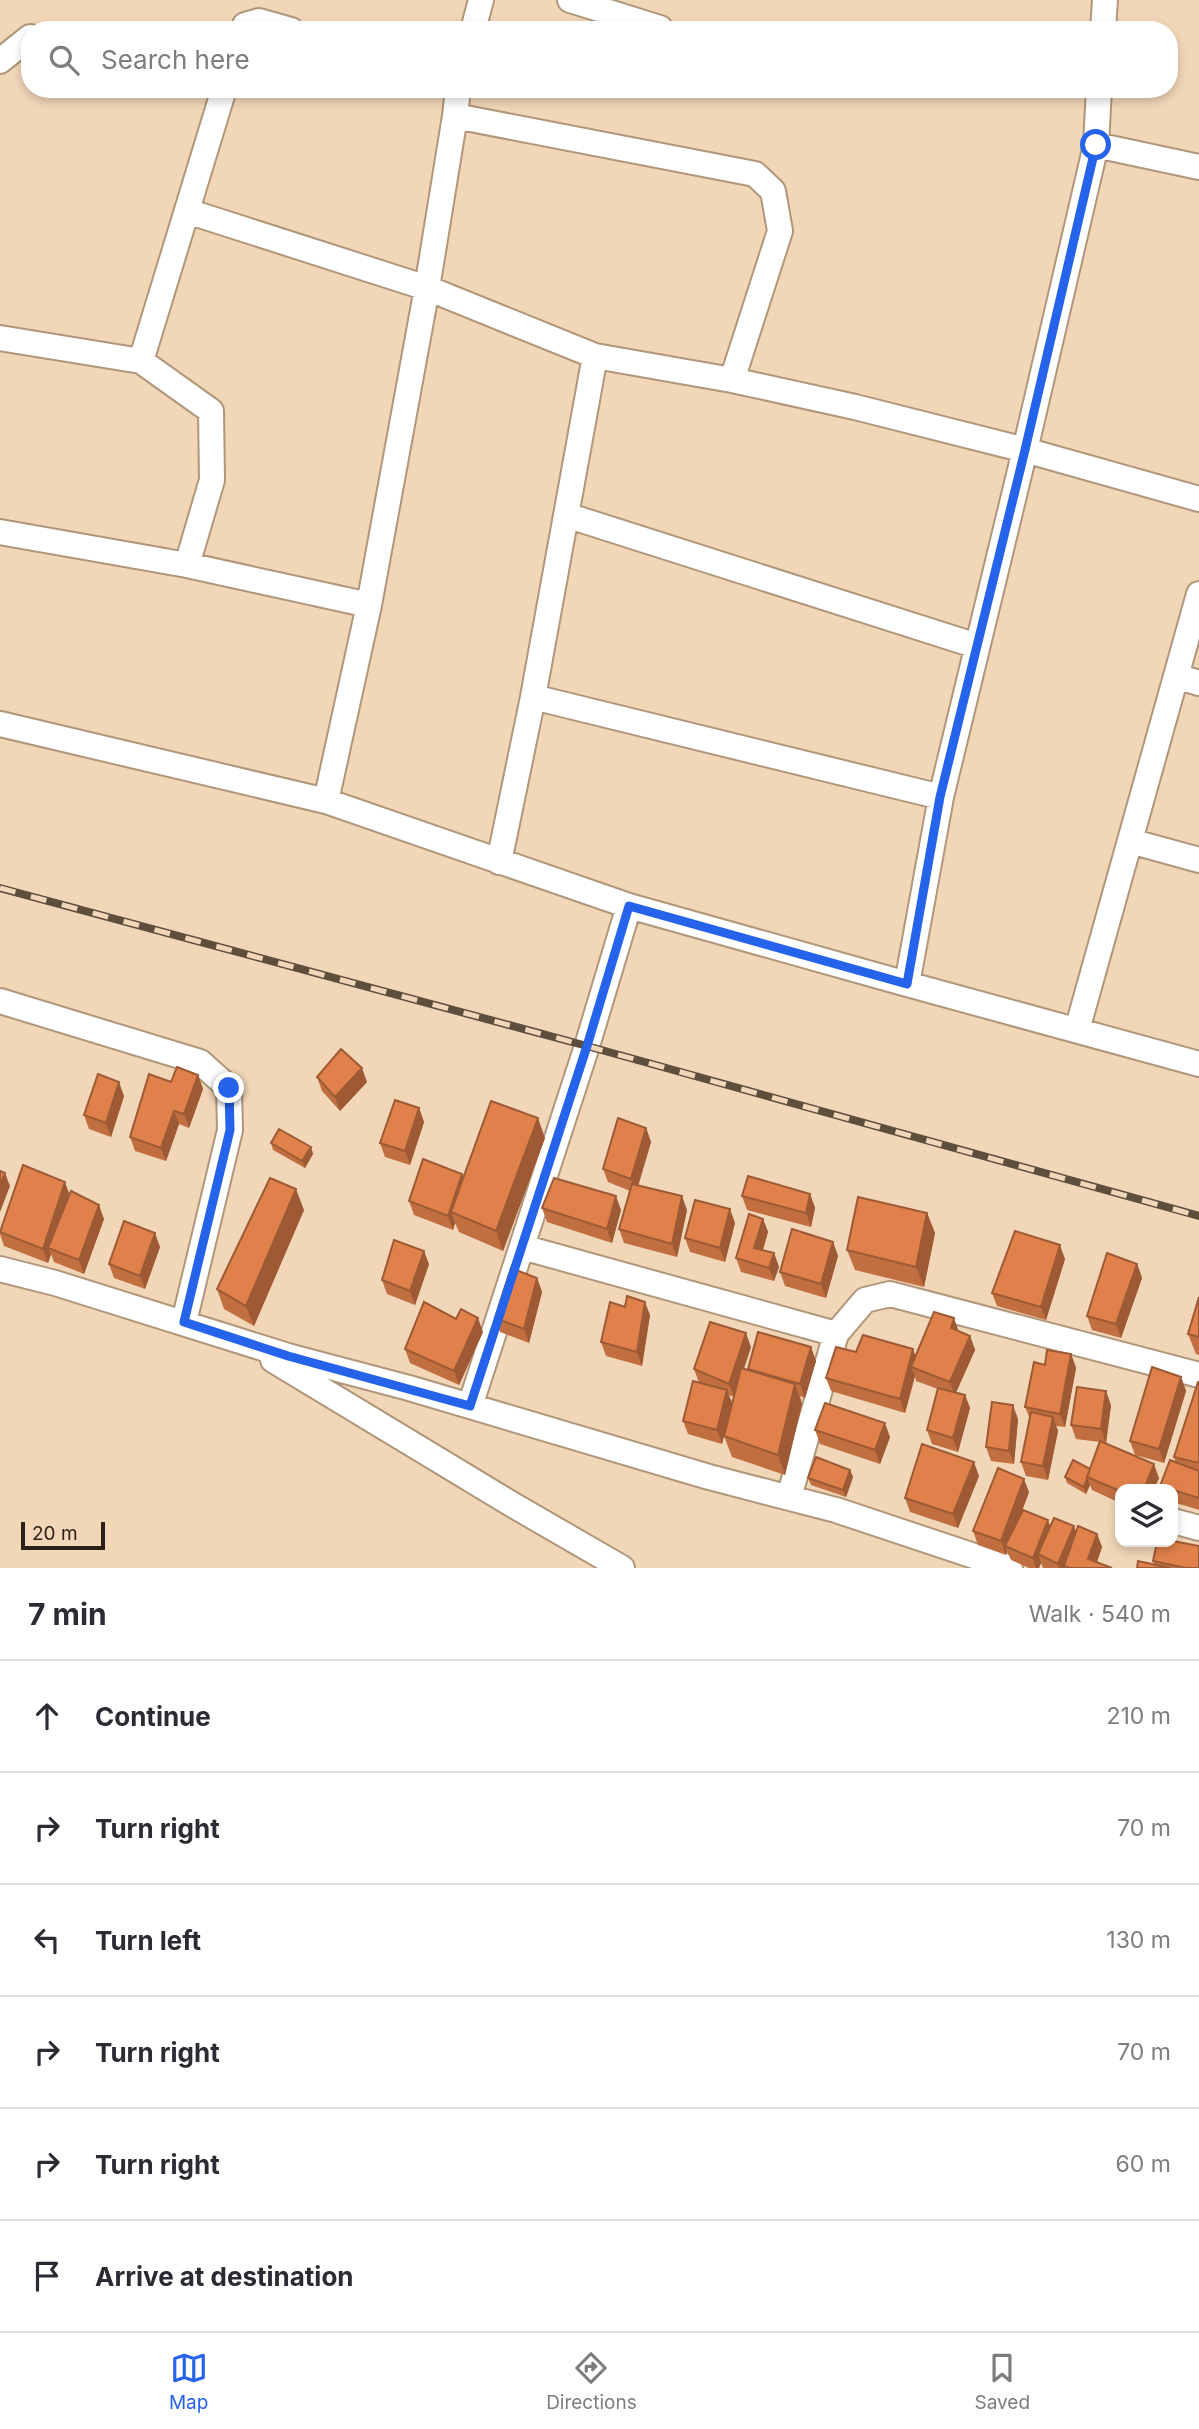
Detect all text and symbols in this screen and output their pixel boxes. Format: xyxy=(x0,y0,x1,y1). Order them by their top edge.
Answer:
search box xyxy=(21,21,1178,98)
icon: search xyxy=(45,41,83,79)
text: Search here xyxy=(101,44,250,75)
route start xyxy=(1080,129,1111,160)
route end xyxy=(213,1072,244,1103)
map controls xyxy=(1115,1484,1178,1547)
button: layers xyxy=(1115,1484,1178,1547)
scale bar xyxy=(21,1519,105,1551)
text: 20 m xyxy=(32,1522,78,1545)
text: 7 min xyxy=(28,1596,107,1632)
text: Walk · 540 m xyxy=(1029,1600,1171,1628)
icon: ahead xyxy=(28,1697,66,1735)
text: Continue xyxy=(95,1701,211,1732)
text: 210 m xyxy=(1106,1702,1171,1730)
icon: right xyxy=(28,1809,66,1847)
text: Turn right xyxy=(95,1813,220,1844)
text: 70 m xyxy=(1117,1814,1171,1842)
icon: left xyxy=(28,1921,66,1959)
text: Turn left xyxy=(95,1925,201,1956)
text: 130 m xyxy=(1106,1926,1171,1954)
icon: right xyxy=(28,2033,66,2071)
text: Turn right xyxy=(95,2037,220,2068)
text: 70 m xyxy=(1117,2038,1171,2066)
icon: right xyxy=(28,2145,66,2183)
text: Turn right xyxy=(95,2149,220,2180)
text: 60 m xyxy=(1116,2150,1171,2178)
icon: arrive xyxy=(28,2257,66,2295)
text: Arrive at destination xyxy=(95,2261,354,2292)
tab: Map xyxy=(169,2349,208,2414)
tab: Directions xyxy=(546,2349,637,2414)
tab: Saved xyxy=(974,2349,1030,2414)

